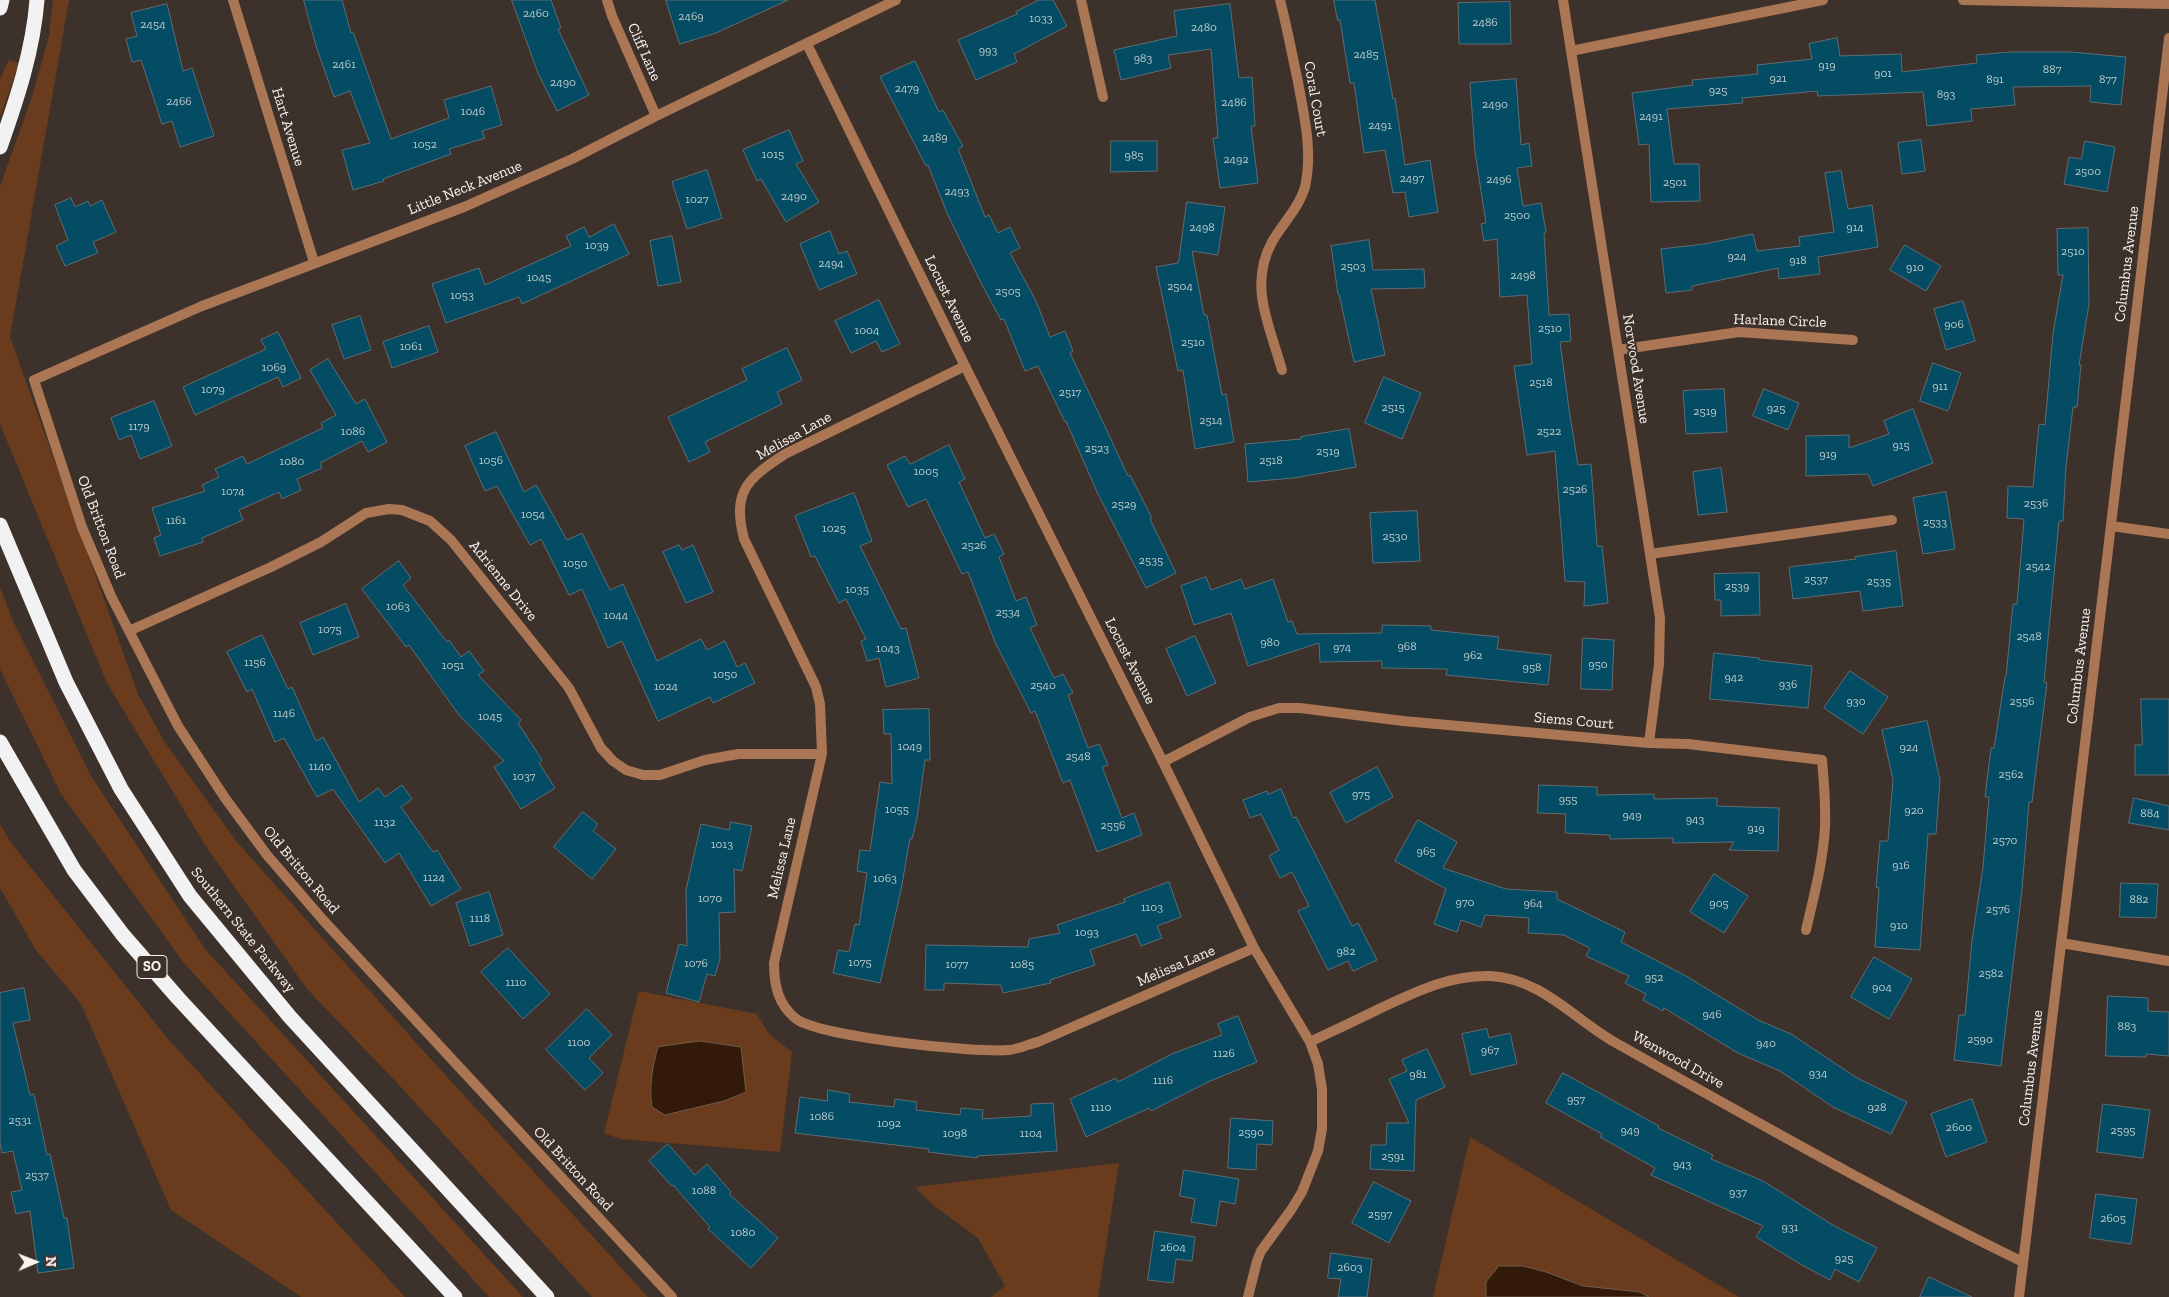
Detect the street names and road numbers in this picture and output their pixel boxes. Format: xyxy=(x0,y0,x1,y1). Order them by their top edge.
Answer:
street label: Cliff Lane xyxy=(623,20,665,84)
street label: Coral Court xyxy=(1300,60,1330,138)
street label: Hart Avenue xyxy=(268,86,308,168)
street label: Little Neck Avenue xyxy=(405,157,525,219)
street label: Columbus Avenue xyxy=(2111,205,2143,323)
street label: Locust Avenue xyxy=(920,253,978,345)
street label: Harlane Circle xyxy=(1733,310,1827,332)
street label: Norwood Avenue xyxy=(1618,313,1654,425)
street label: Melissa Lane xyxy=(753,408,835,464)
street label: Old Britton Road xyxy=(73,473,129,581)
street label: Adrienne Drive xyxy=(465,537,541,625)
street label: Columbus Avenue xyxy=(2063,607,2095,725)
street label: Locust Avenue xyxy=(1101,615,1159,707)
street label: Siems Court xyxy=(1533,709,1615,733)
street label: Melissa Lane xyxy=(764,816,800,900)
street label: Old Britton Road xyxy=(259,822,343,918)
street label: Southern State Parkway xyxy=(187,864,299,996)
street label: Melissa Lane xyxy=(1134,942,1218,990)
road number: SO xyxy=(137,956,167,979)
street label: Columbus Avenue xyxy=(2015,1009,2047,1127)
street label: Wenwood Drive xyxy=(1629,1027,1727,1093)
street label: Old Britton Road xyxy=(529,1123,617,1215)

